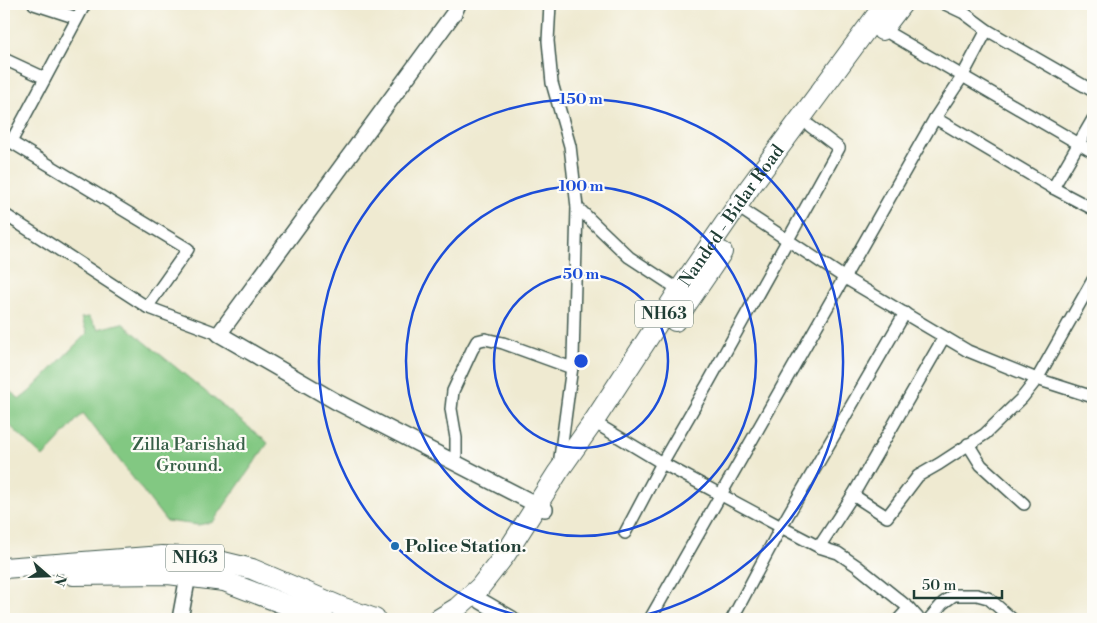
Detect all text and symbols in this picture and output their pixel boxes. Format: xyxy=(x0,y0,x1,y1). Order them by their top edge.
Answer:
text: 150 m xyxy=(559,90,603,109)
street label: Nanded - Bidar Road xyxy=(674,139,789,291)
text: 100 m xyxy=(559,177,604,196)
text: 50 m xyxy=(563,265,599,284)
road number: NH63 xyxy=(635,300,693,328)
centre of rings xyxy=(572,352,590,370)
park label: Zilla Parishad Ground. xyxy=(132,433,247,477)
place label: Police Station. xyxy=(405,535,527,558)
marker: Police Station. xyxy=(389,540,401,552)
road number: NH63 xyxy=(166,544,224,572)
north arrow xyxy=(22,550,72,600)
scale bar xyxy=(914,568,1002,600)
text: N xyxy=(49,572,70,588)
text: 50 m xyxy=(922,576,956,595)

